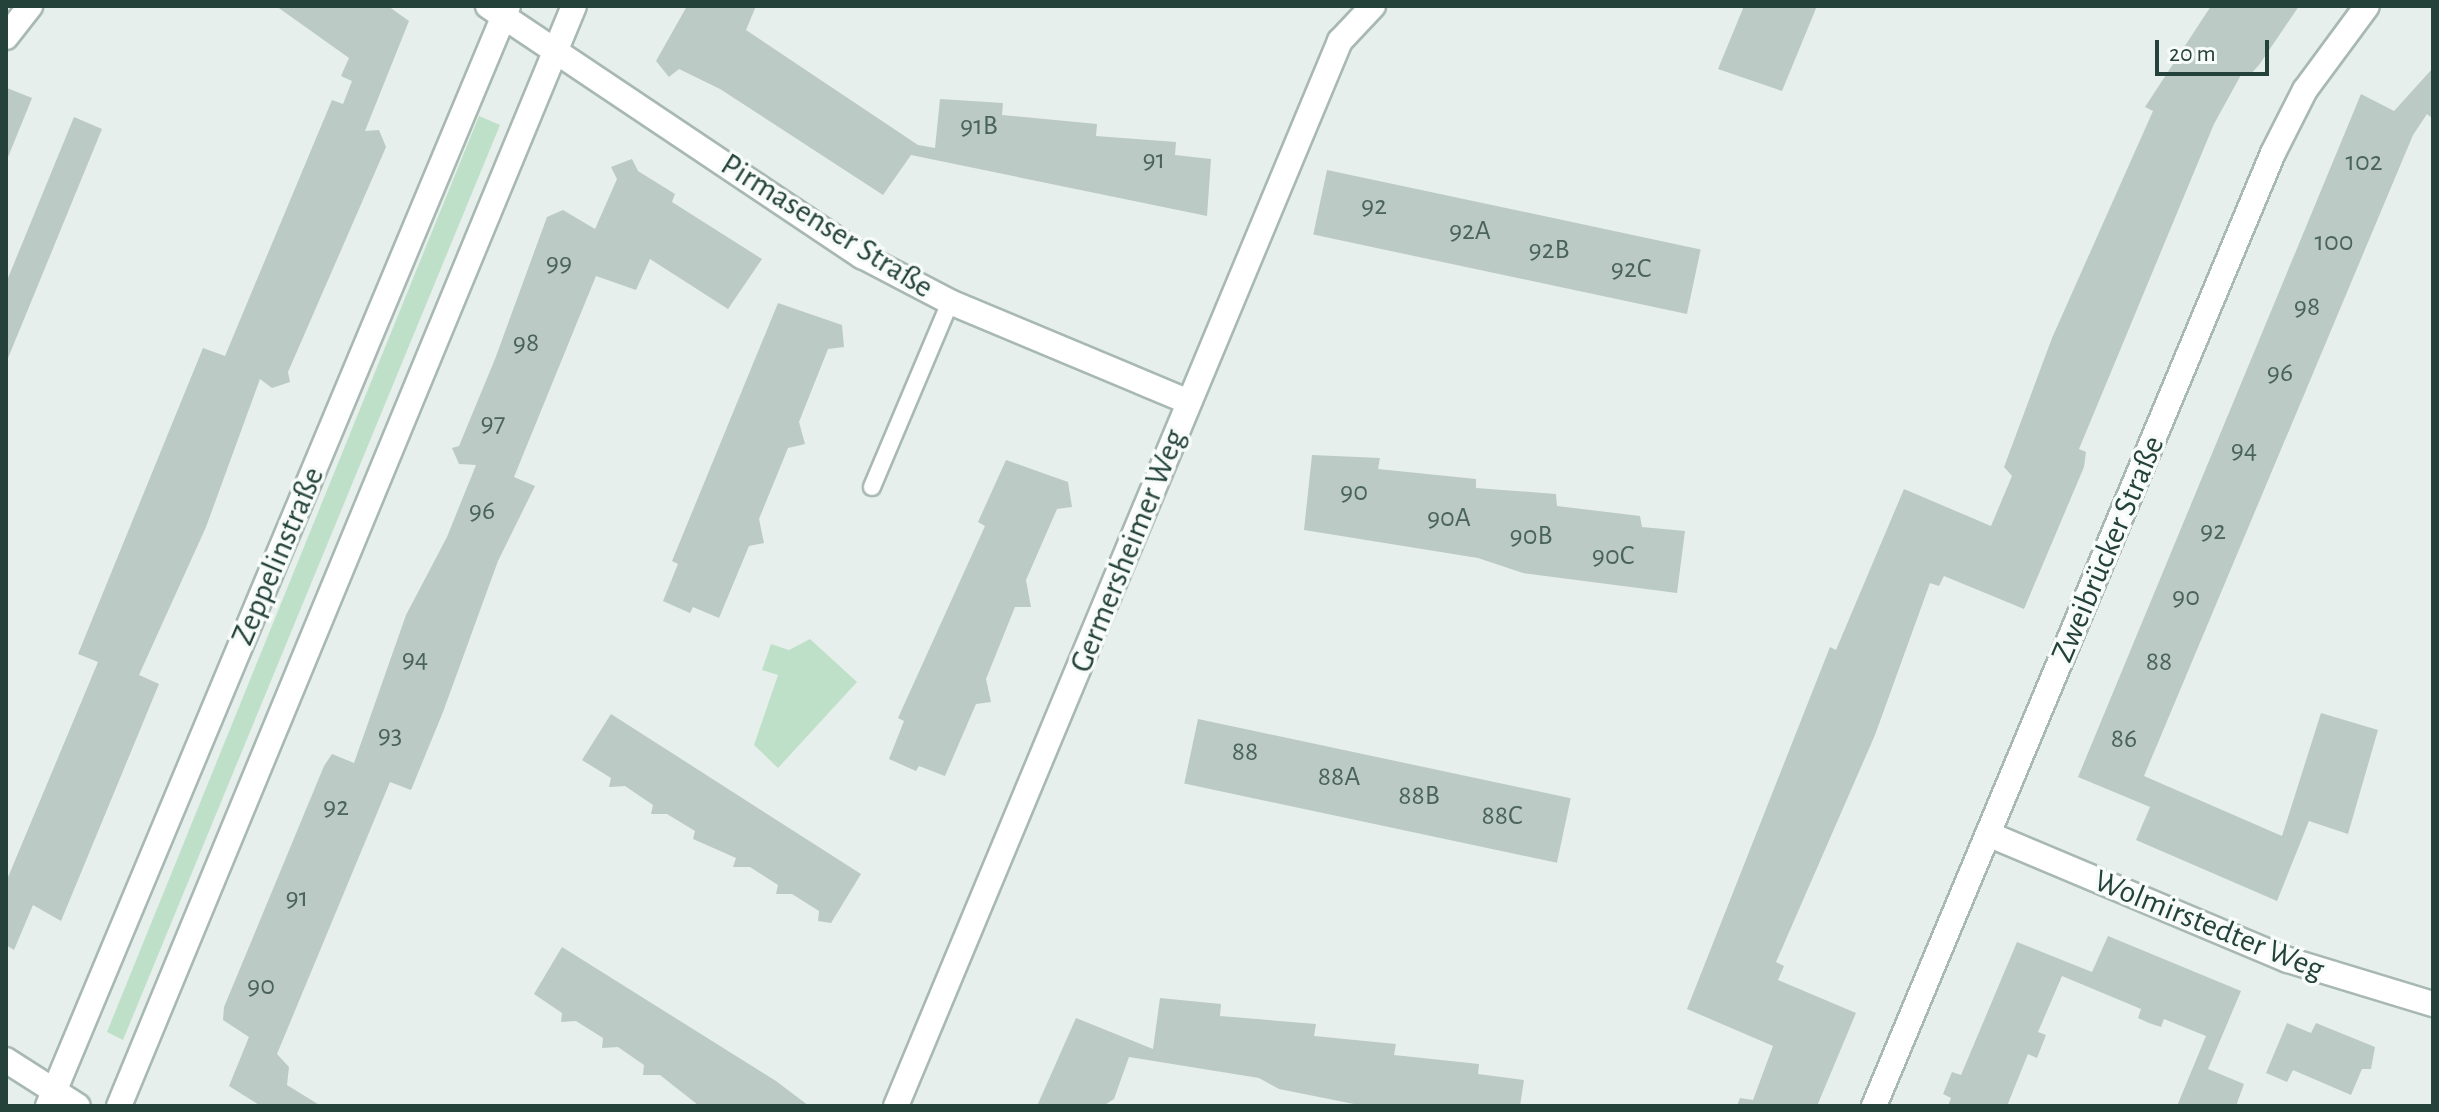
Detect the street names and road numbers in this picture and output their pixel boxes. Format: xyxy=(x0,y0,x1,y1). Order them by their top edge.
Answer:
street label: Pirmasenser Straße xyxy=(714,145,940,307)
street label: Germersheimer Weg xyxy=(1062,424,1194,678)
street label: Zweibrücker Straße xyxy=(2043,430,2173,668)
street label: Zeppelinstraße xyxy=(223,461,333,651)
street label: Wolmirstedter Weg xyxy=(2088,861,2330,989)

